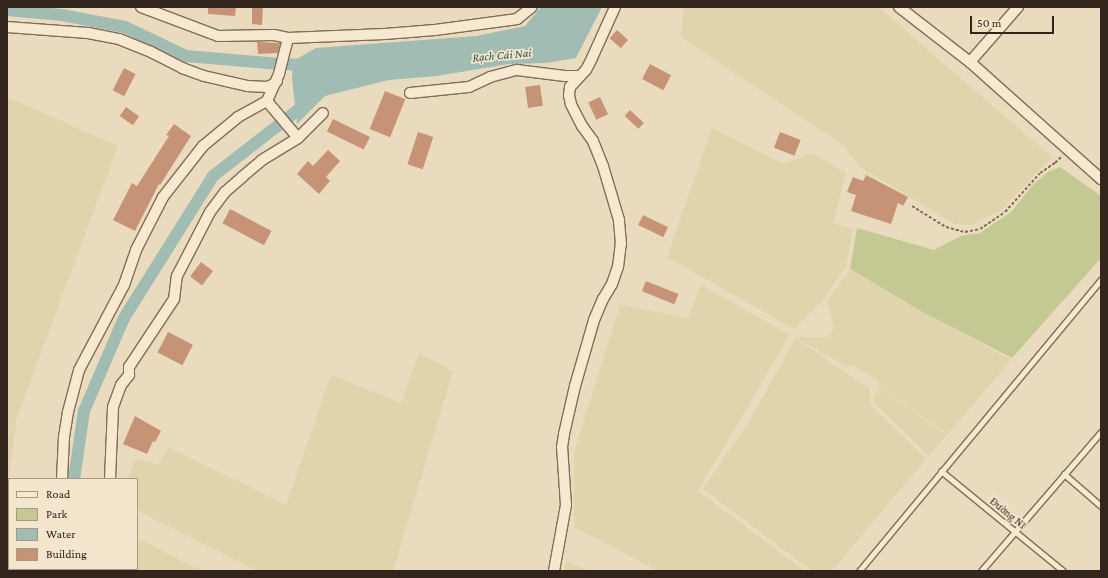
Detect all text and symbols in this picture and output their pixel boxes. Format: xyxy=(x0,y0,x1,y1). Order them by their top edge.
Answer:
scale bar xyxy=(972,8,1056,34)
text: 50 m xyxy=(977,16,1001,30)
water label: Rạch Cái Nai xyxy=(472,46,532,66)
legend xyxy=(8,478,138,570)
text: Road xyxy=(46,487,70,501)
street label: Đường N1 xyxy=(987,494,1029,532)
text: Park xyxy=(46,507,67,521)
text: Water xyxy=(46,527,75,541)
text: Building xyxy=(46,547,87,561)

